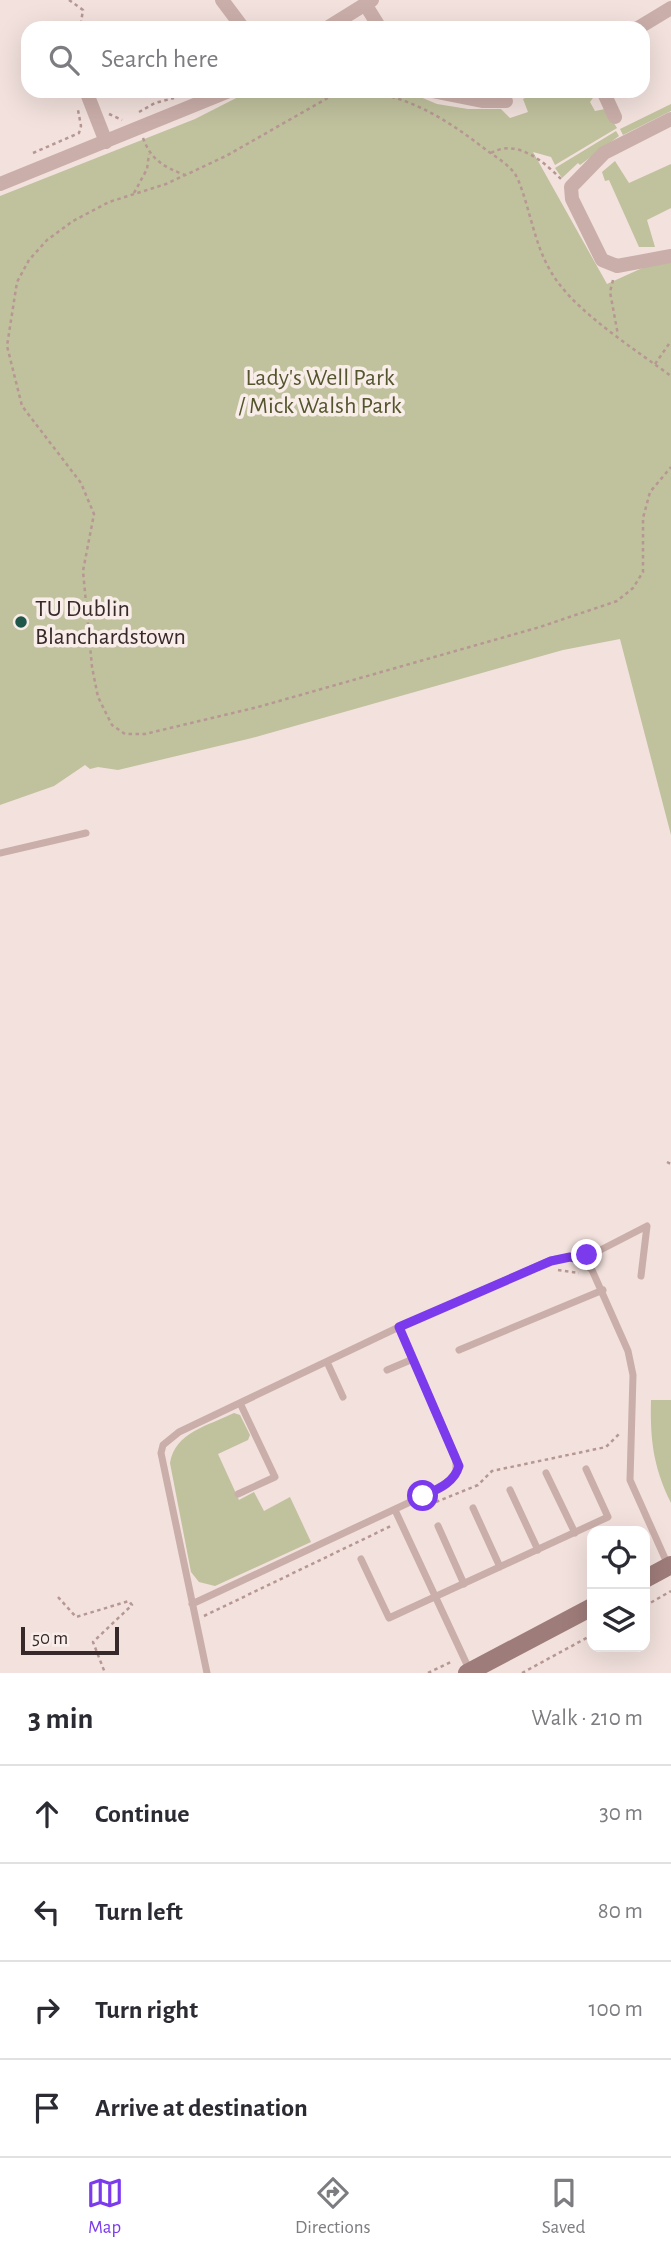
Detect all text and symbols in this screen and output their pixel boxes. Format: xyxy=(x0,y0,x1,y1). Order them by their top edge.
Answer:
search box xyxy=(21,21,650,98)
icon: search xyxy=(45,41,83,79)
text: Search here xyxy=(101,46,219,72)
park label: Lady's Well Park / Mick Walsh Park xyxy=(238,366,402,418)
place label: TU Dublin Blanchardstown xyxy=(35,597,186,649)
marker: TU Dublin Blanchardstown xyxy=(13,614,29,630)
route end xyxy=(571,1239,602,1270)
route start xyxy=(407,1480,438,1511)
map controls xyxy=(587,1526,650,1652)
button: locate xyxy=(587,1526,650,1589)
button: layers xyxy=(587,1589,650,1652)
scale bar xyxy=(21,1624,119,1656)
text: 50 m xyxy=(32,1629,68,1648)
text: 3 min xyxy=(28,1704,93,1734)
text: Walk · 210 m xyxy=(531,1707,643,1730)
icon: ahead xyxy=(28,1795,66,1833)
text: Continue xyxy=(95,1801,190,1827)
text: 30 m xyxy=(599,1802,643,1825)
icon: left xyxy=(28,1893,66,1931)
text: Turn left xyxy=(95,1899,183,1925)
text: 80 m xyxy=(598,1900,643,1923)
icon: right xyxy=(28,1991,66,2029)
text: Turn right xyxy=(95,1997,198,2023)
text: 100 m xyxy=(589,1998,643,2021)
icon: arrive xyxy=(28,2089,66,2127)
text: Arrive at destination xyxy=(95,2095,308,2121)
tab: Map xyxy=(86,2174,124,2239)
tab: Directions xyxy=(295,2174,371,2239)
tab: Saved xyxy=(542,2174,585,2239)

